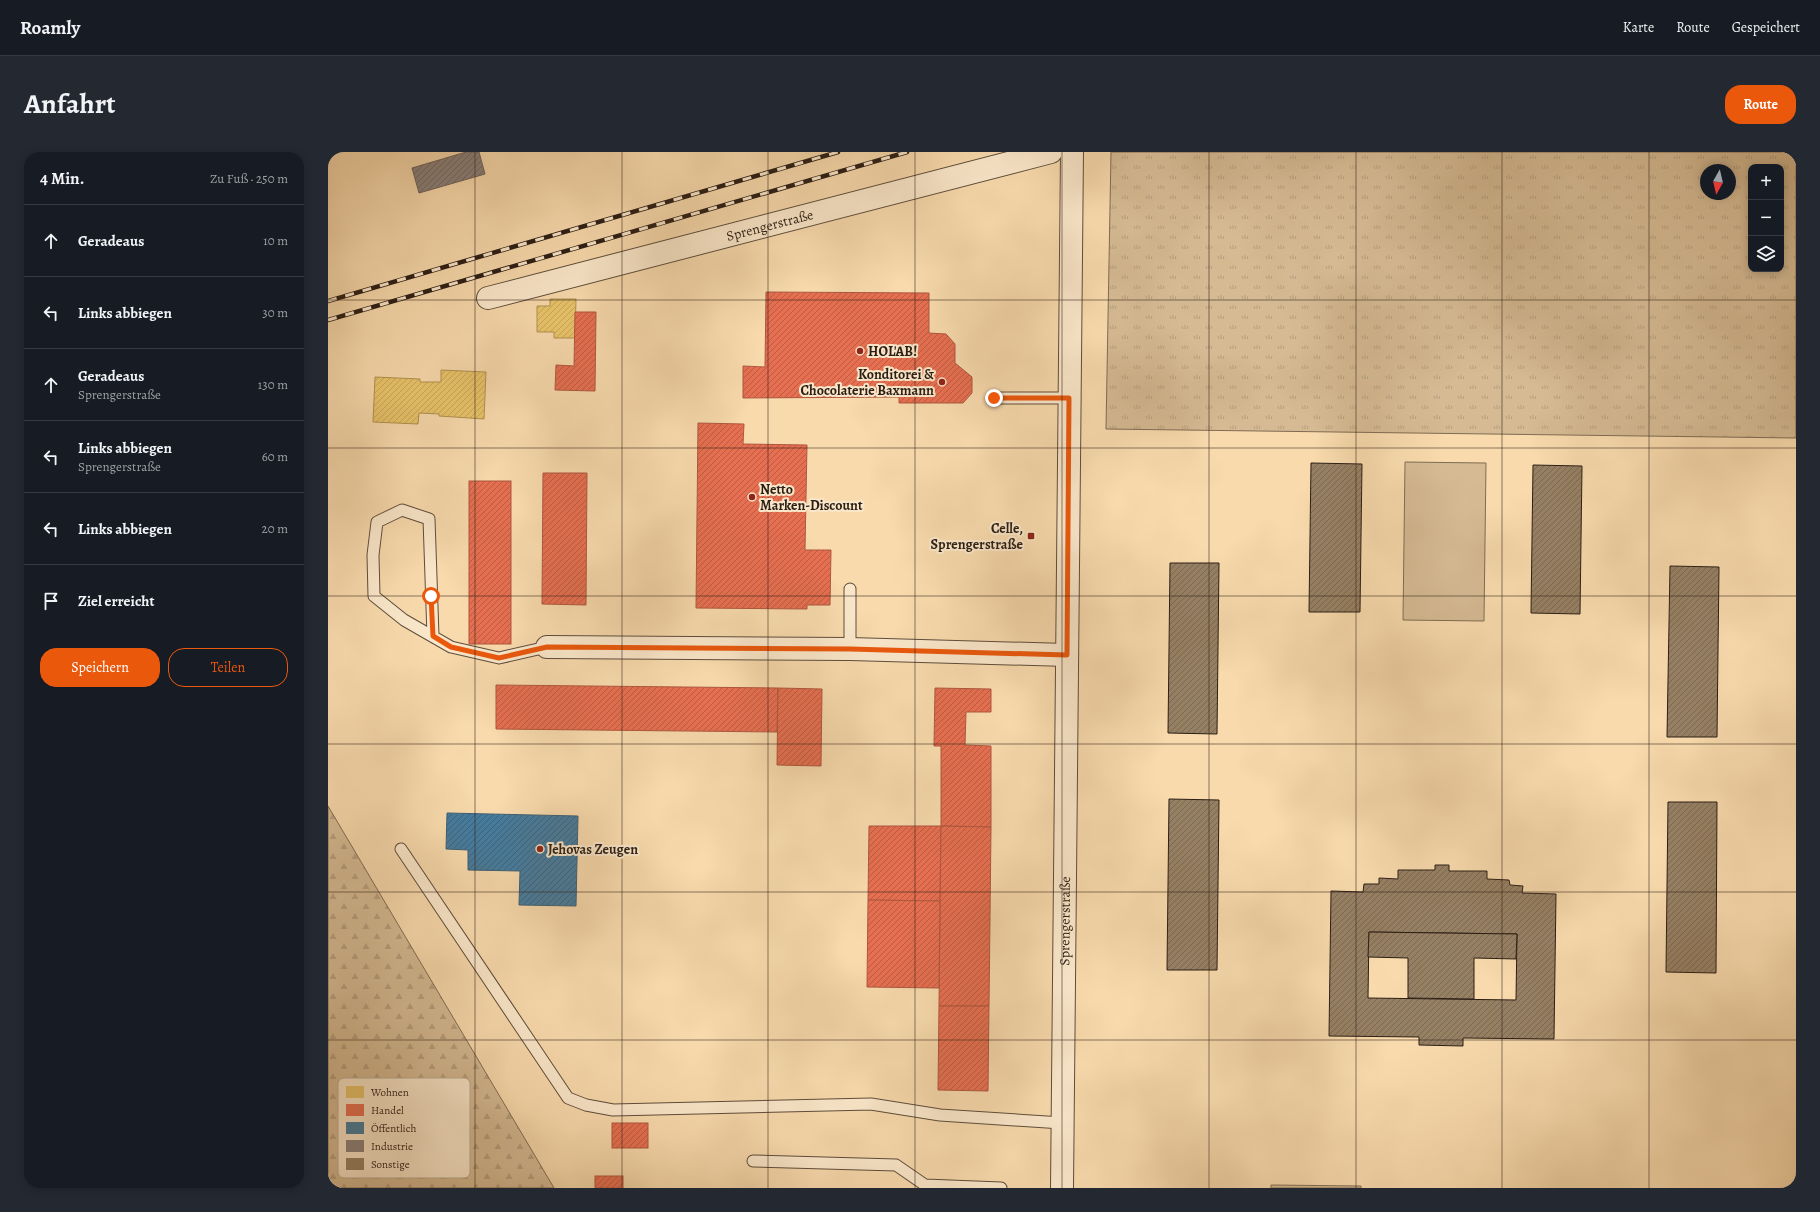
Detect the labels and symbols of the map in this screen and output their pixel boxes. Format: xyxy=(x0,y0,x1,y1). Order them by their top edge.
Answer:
north arrow xyxy=(1700,164,1736,200)
street label: Sprengerstraße xyxy=(724,205,815,245)
place label: HOL'AB! xyxy=(868,342,917,361)
marker: HOL'AB! xyxy=(855,346,865,356)
place label: Konditorei & Chocolaterie Baxmann xyxy=(800,365,935,400)
marker: Konditorei & Chocolaterie Baxmann xyxy=(937,377,947,387)
route end xyxy=(985,389,1003,407)
place label: Netto Marken-Discount xyxy=(760,480,863,515)
marker: Netto Marken-Discount xyxy=(747,492,757,502)
place label: Celle, Sprengerstraße xyxy=(931,519,1024,554)
marker: Celle, Sprengerstraße xyxy=(1026,531,1036,541)
route start xyxy=(422,587,440,605)
place label: Jehovas Zeugen xyxy=(548,840,638,859)
marker: Jehovas Zeugen xyxy=(535,844,545,854)
street label: Sprengerstraße xyxy=(1055,876,1075,966)
legend xyxy=(338,1078,470,1178)
text: Wohnen xyxy=(370,1085,409,1100)
text: Handel xyxy=(371,1103,404,1118)
text: Öffentlich xyxy=(371,1121,416,1136)
text: Industrie xyxy=(371,1139,413,1154)
text: Sonstige xyxy=(371,1157,410,1172)

